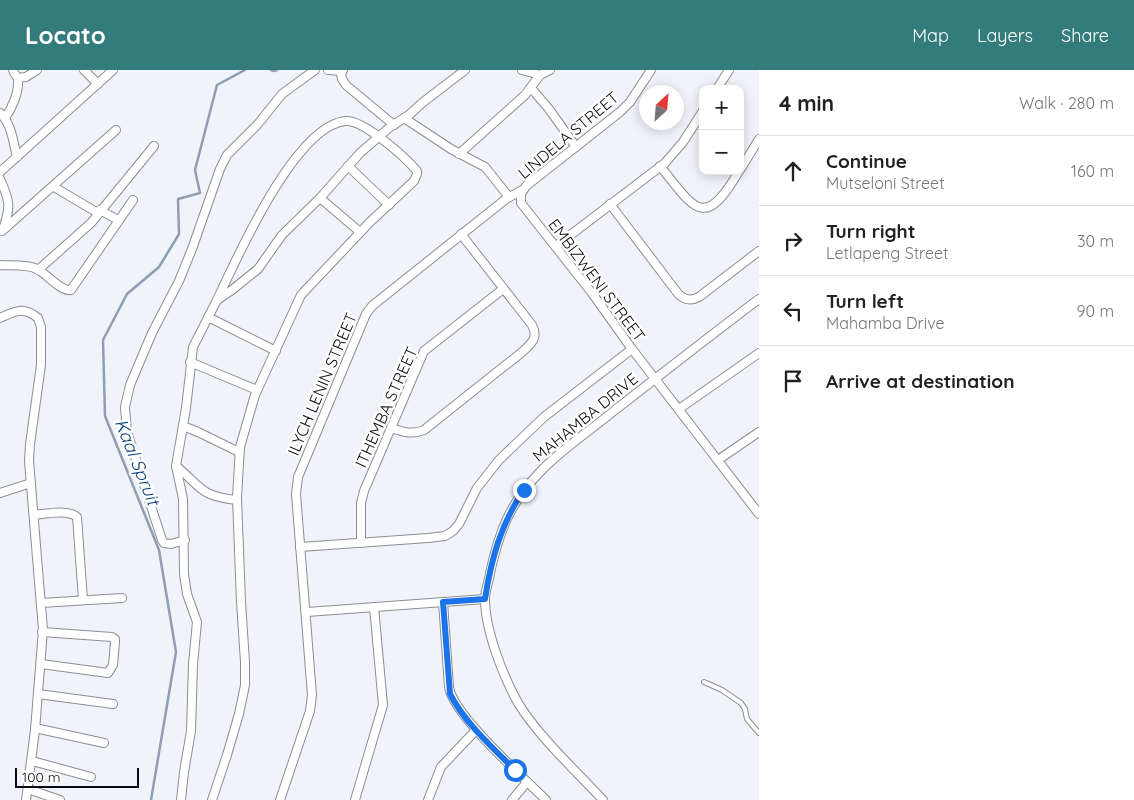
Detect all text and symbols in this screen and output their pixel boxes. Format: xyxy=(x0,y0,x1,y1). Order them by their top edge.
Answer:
text: Locato xyxy=(25,20,106,50)
text: Map xyxy=(912,24,949,47)
text: Layers xyxy=(977,24,1033,47)
text: Share xyxy=(1061,24,1109,47)
north arrow xyxy=(639,85,684,130)
map controls xyxy=(699,85,744,175)
button: + xyxy=(699,85,744,130)
street label: LINDELA STREET xyxy=(514,87,623,183)
text: 4 min xyxy=(779,90,834,116)
text: Walk · 280 m xyxy=(1019,93,1114,113)
button: − xyxy=(699,130,744,175)
text: Continue xyxy=(826,149,907,173)
icon: ahead xyxy=(779,157,807,185)
text: 160 m xyxy=(1071,161,1114,181)
text: Mutseloni Street xyxy=(826,173,945,193)
street label: EMBIZWENI STREET xyxy=(544,215,650,346)
text: Turn right xyxy=(826,219,915,243)
icon: right xyxy=(779,227,807,255)
text: 30 m xyxy=(1077,231,1114,251)
text: Letlapeng Street xyxy=(826,243,948,263)
text: Turn left xyxy=(826,289,904,313)
icon: left xyxy=(779,297,807,325)
text: 90 m xyxy=(1077,301,1114,321)
street label: ILYCH LENIN STREET xyxy=(283,309,361,458)
text: Mahamba Drive xyxy=(826,313,945,333)
street label: ITHEMBA STREET xyxy=(350,343,422,470)
icon: arrive xyxy=(779,367,807,395)
street label: MAHAMBA DRIVE xyxy=(528,368,642,466)
text: Arrive at destination xyxy=(826,369,1015,393)
water label: Kaal Spruit xyxy=(110,415,166,510)
route end xyxy=(513,479,536,502)
route start xyxy=(504,759,527,782)
scale bar xyxy=(15,765,139,788)
text: 100 m xyxy=(22,768,60,786)

